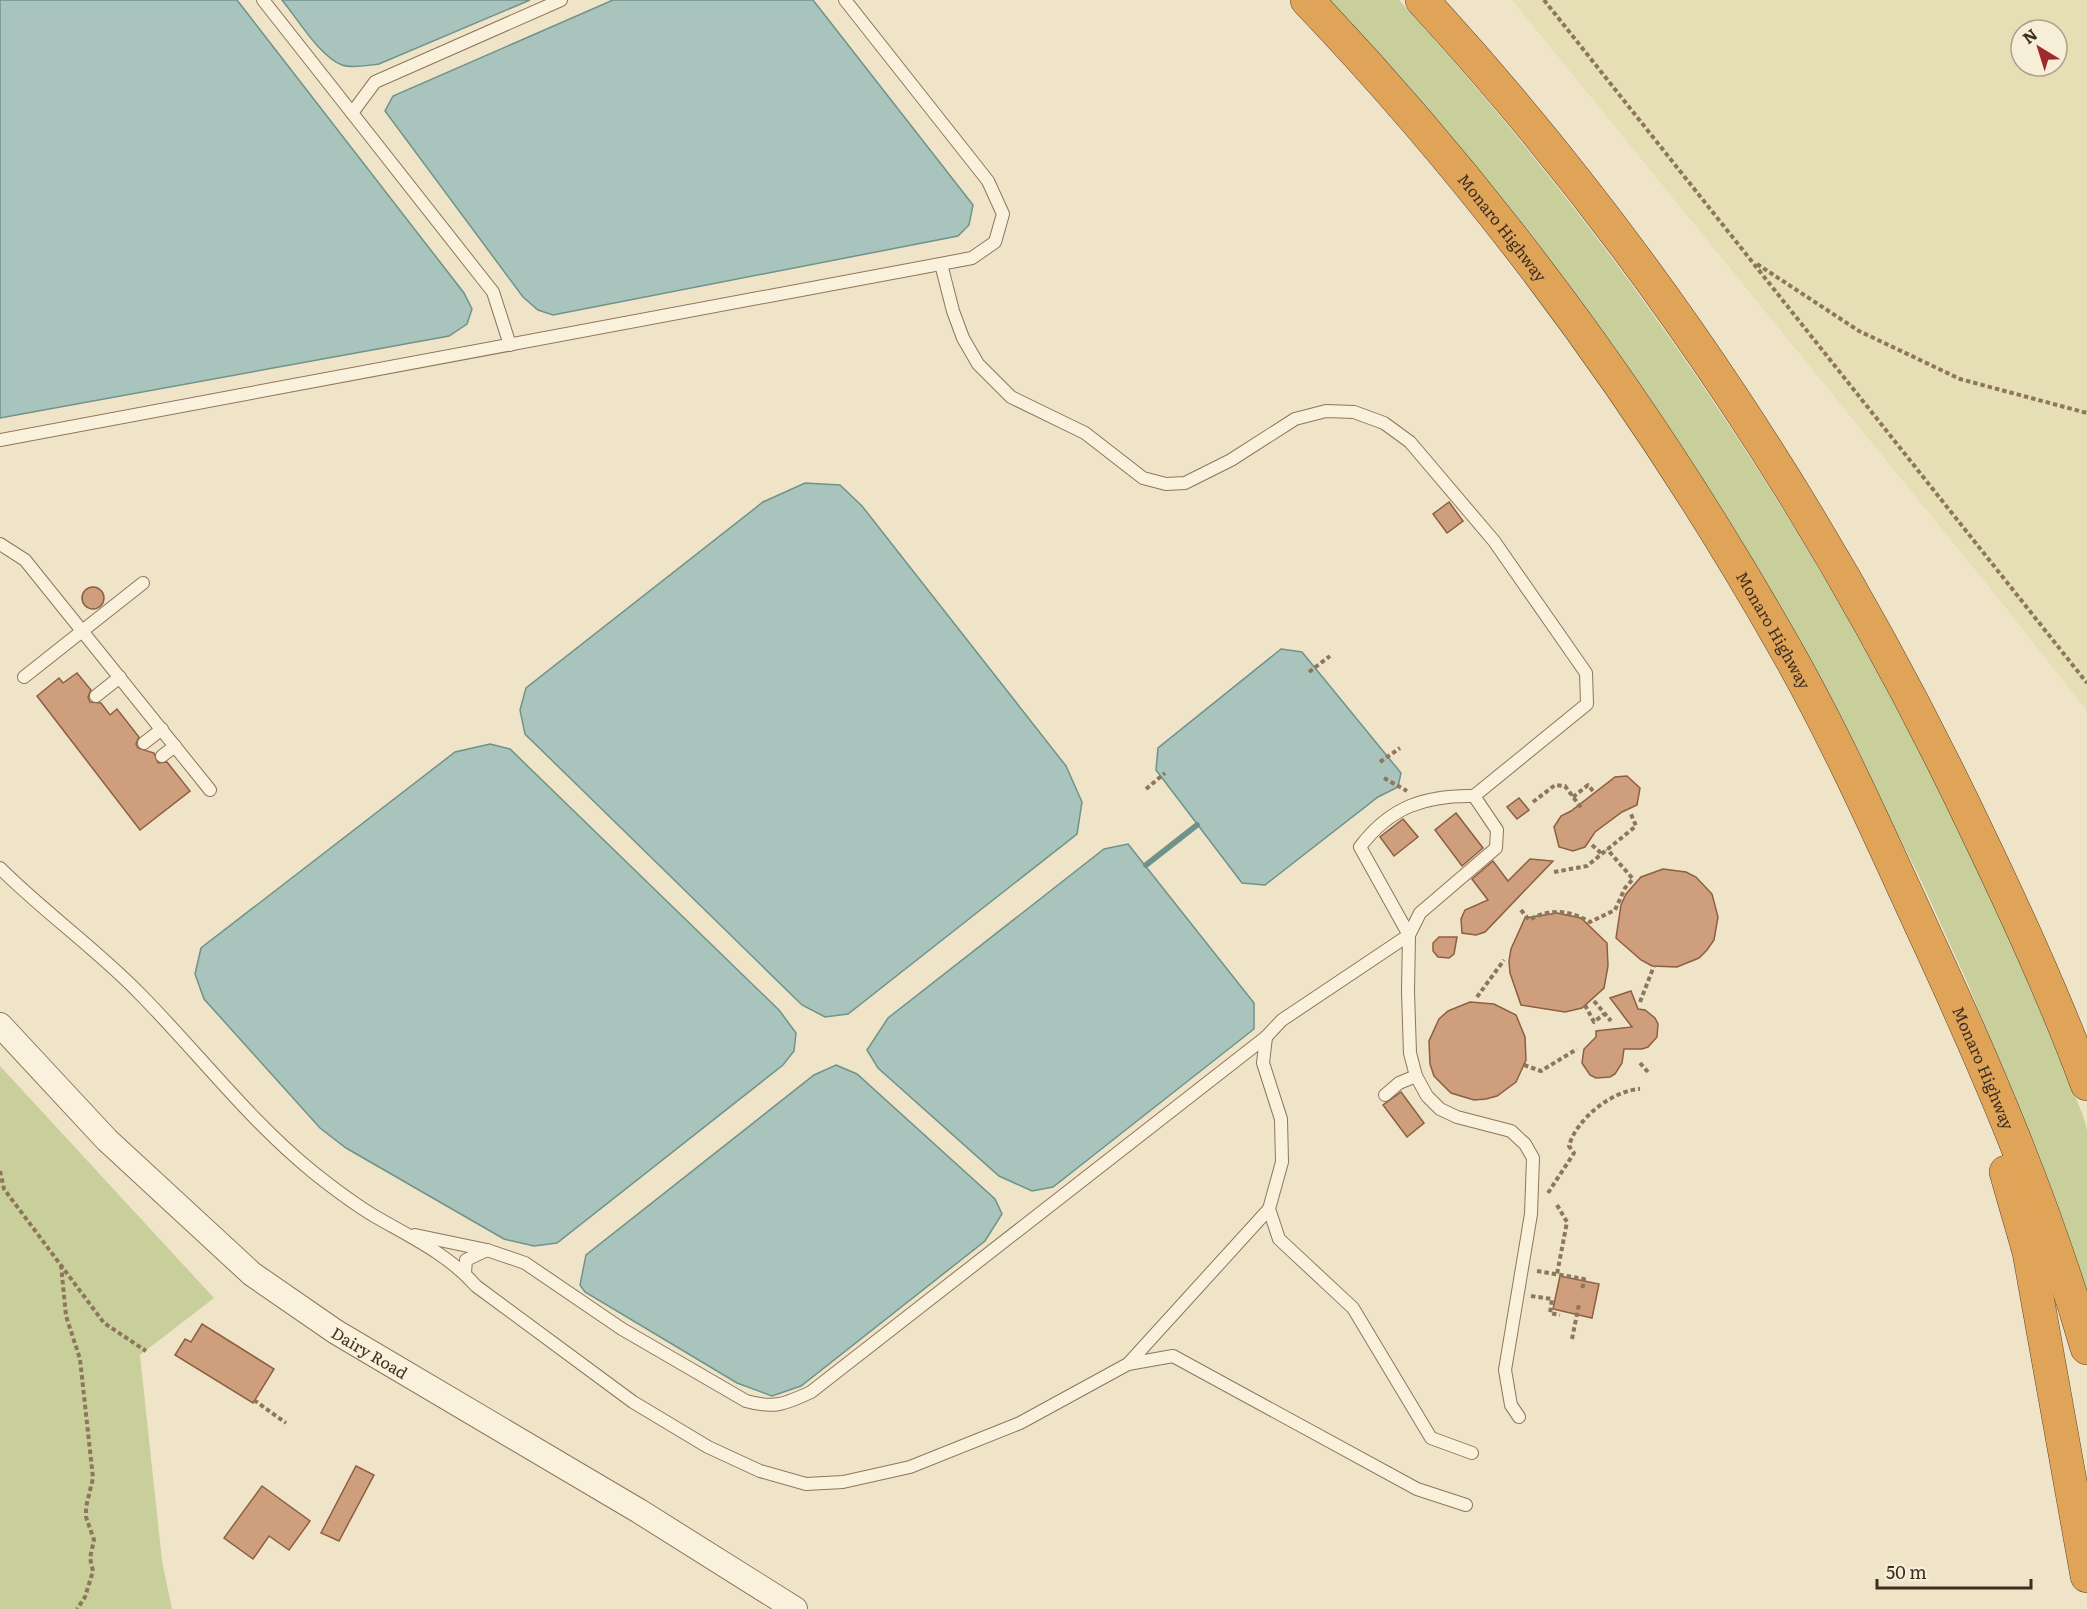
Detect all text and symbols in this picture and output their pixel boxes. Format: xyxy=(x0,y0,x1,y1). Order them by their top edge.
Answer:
north arrow xyxy=(2009,18,2069,78)
text: N xyxy=(2016,22,2042,49)
street label: Monaro Highway xyxy=(1453,168,1554,287)
street label: Monaro Highway xyxy=(1731,566,1818,694)
street label: Monaro Highway xyxy=(1947,1002,2021,1134)
street label: Dairy Road xyxy=(327,1320,413,1384)
scale bar xyxy=(1877,1552,2032,1590)
text: 50 m xyxy=(1886,1558,1927,1585)

